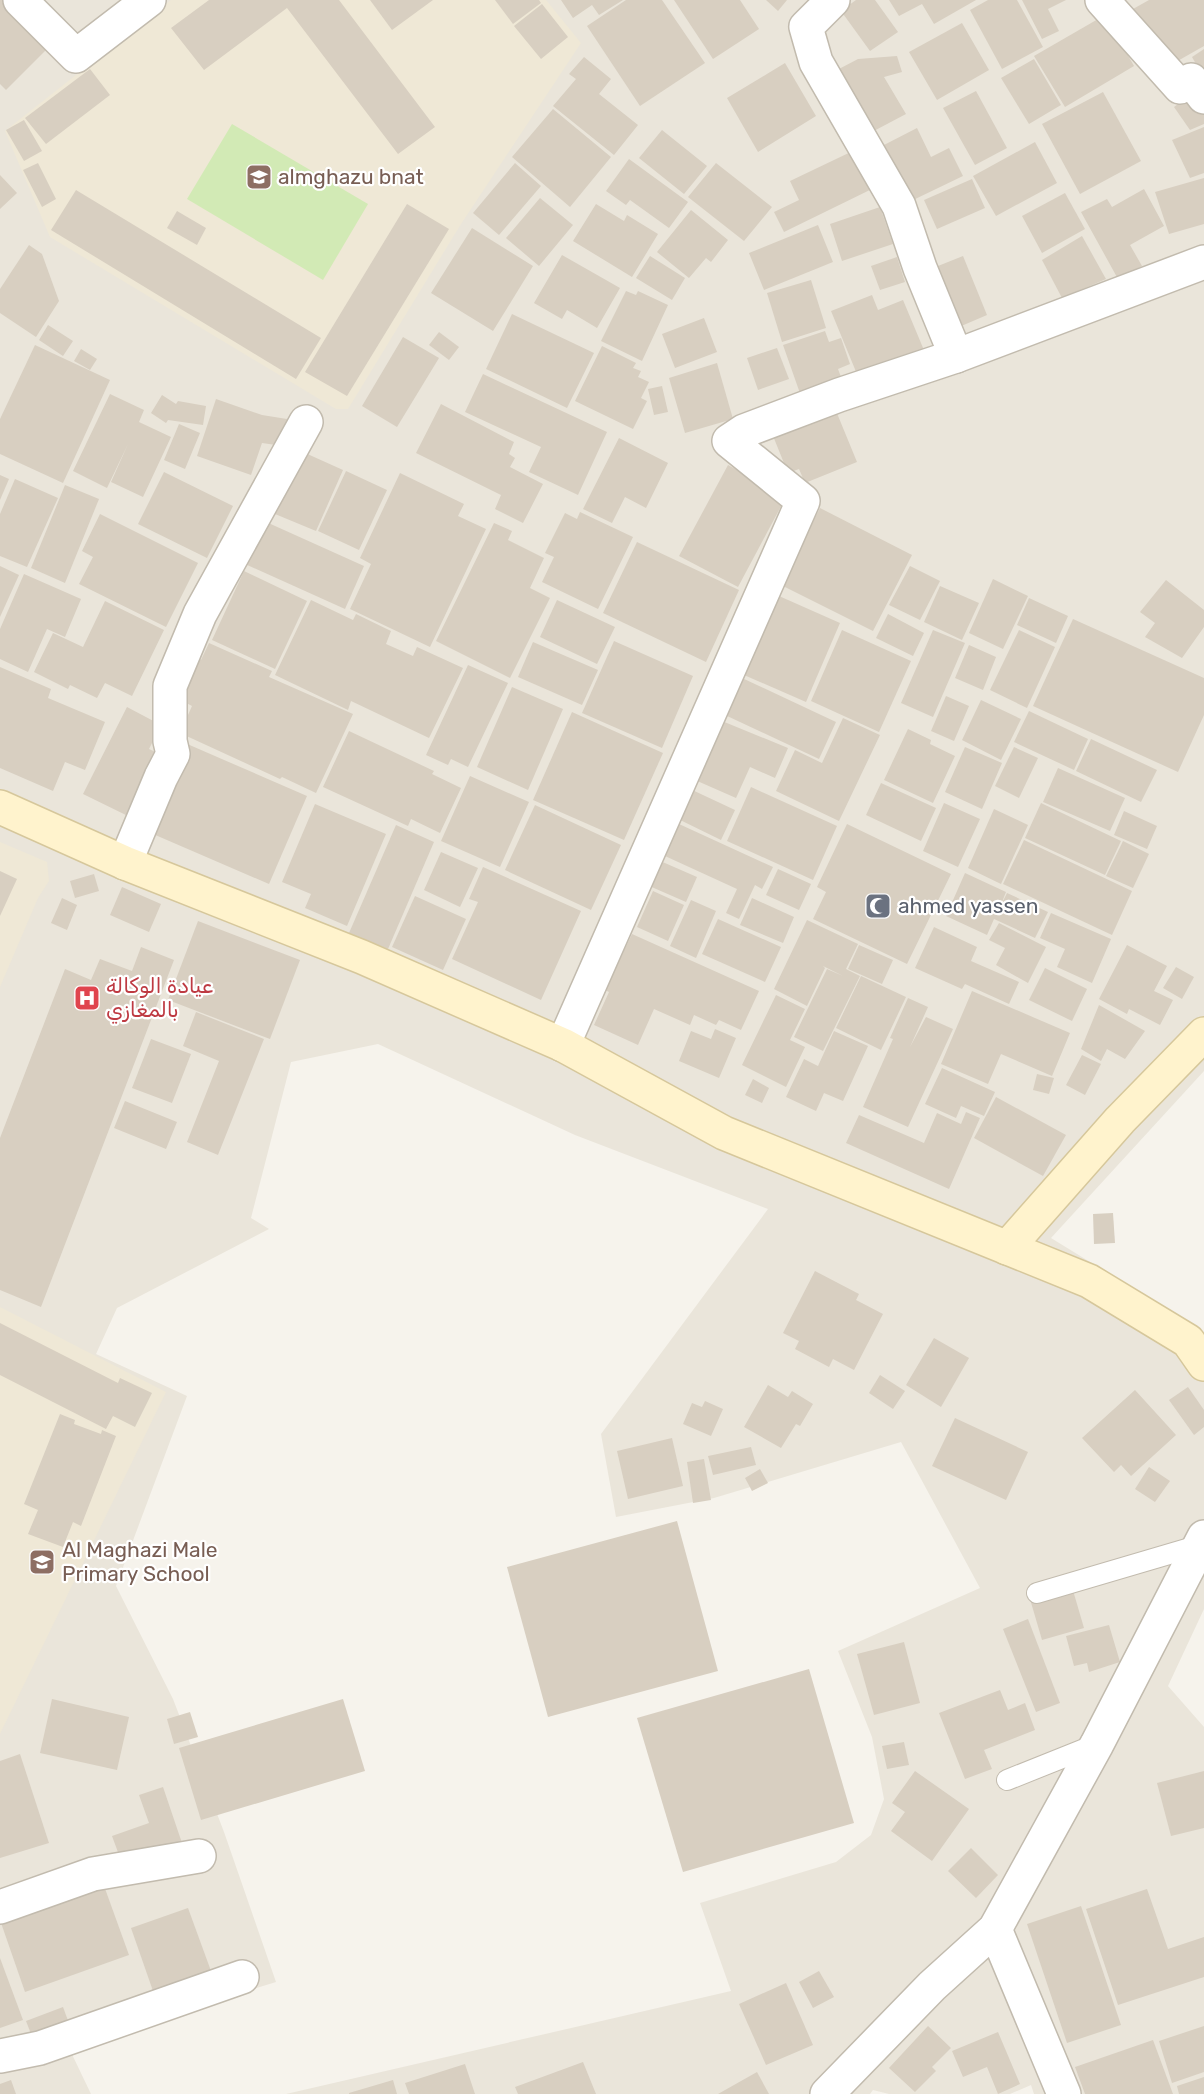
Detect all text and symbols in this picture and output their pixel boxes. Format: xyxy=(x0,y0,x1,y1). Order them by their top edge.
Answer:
school or university icon: almghazu bnat xyxy=(244,162,274,192)
place label: almghazu bnat xyxy=(278,164,424,189)
mosque icon: ahmed yassen xyxy=(863,891,893,921)
place label: ahmed yassen xyxy=(898,893,1039,918)
place label: عيادة الوكالة بالمغازي xyxy=(106,973,213,1024)
hospital icon: عيادة الوكالة بالمغازي xyxy=(72,983,102,1013)
place label: Al Maghazi Male Primary School xyxy=(62,1537,218,1586)
school or university icon: Al Maghazi Male Primary School xyxy=(27,1547,57,1577)

